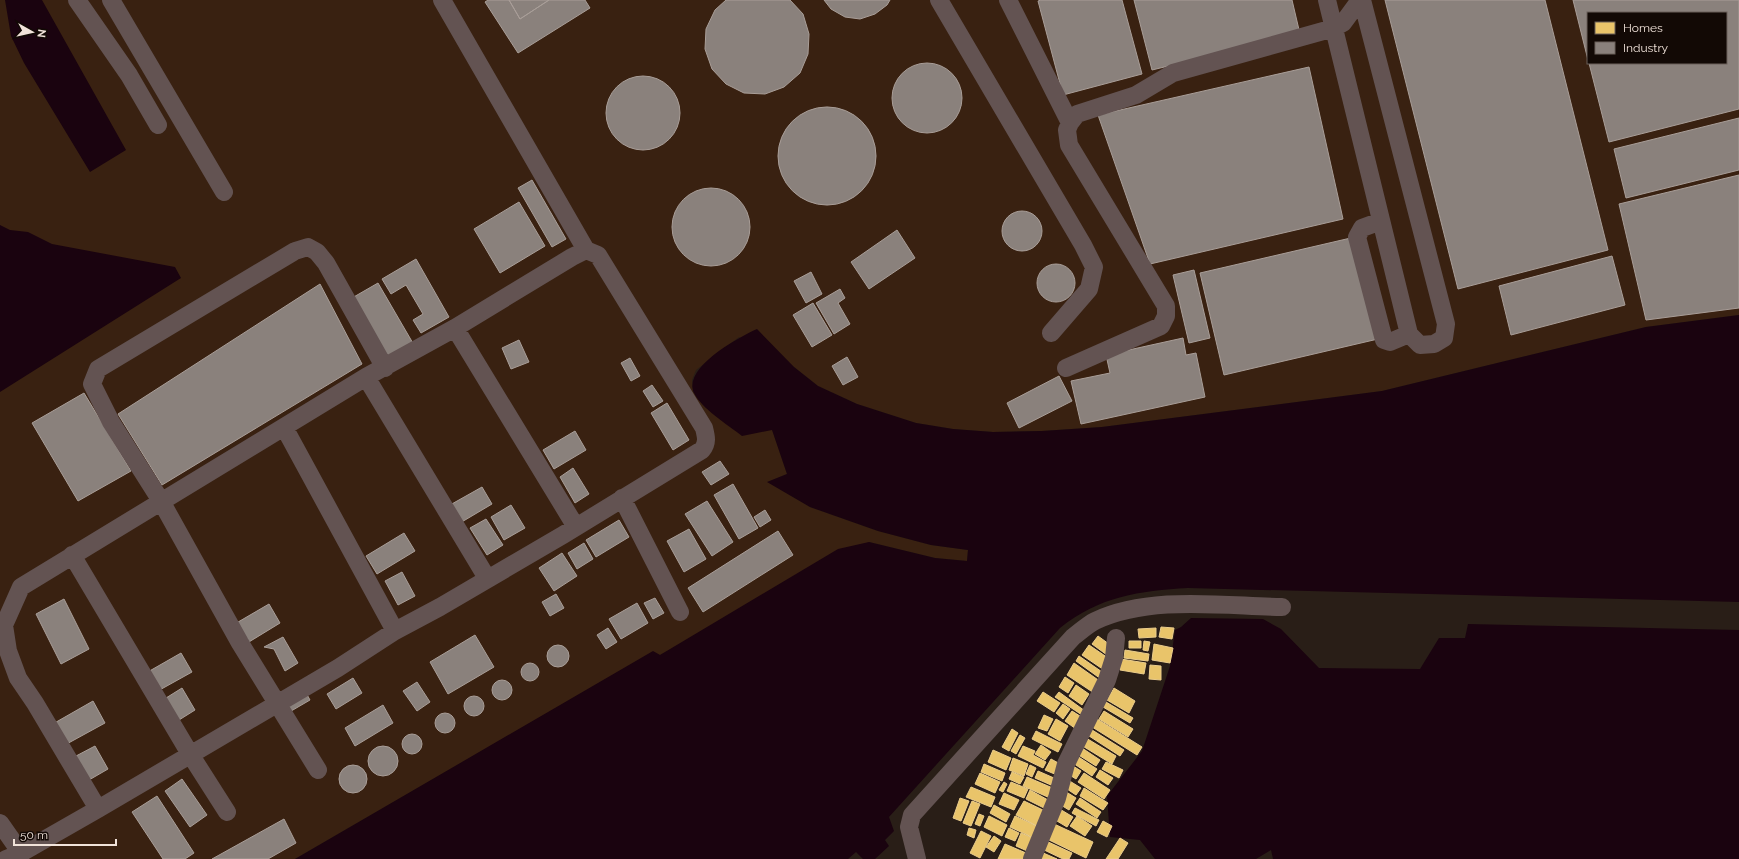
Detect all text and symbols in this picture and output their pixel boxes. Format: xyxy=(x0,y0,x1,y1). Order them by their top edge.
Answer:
north arrow xyxy=(12,12,52,52)
legend xyxy=(1587,12,1727,64)
text: Homes xyxy=(1623,21,1663,35)
text: N xyxy=(34,28,48,38)
text: Industry xyxy=(1623,41,1669,55)
scale bar xyxy=(14,821,116,847)
text: 50 m xyxy=(20,828,48,842)

